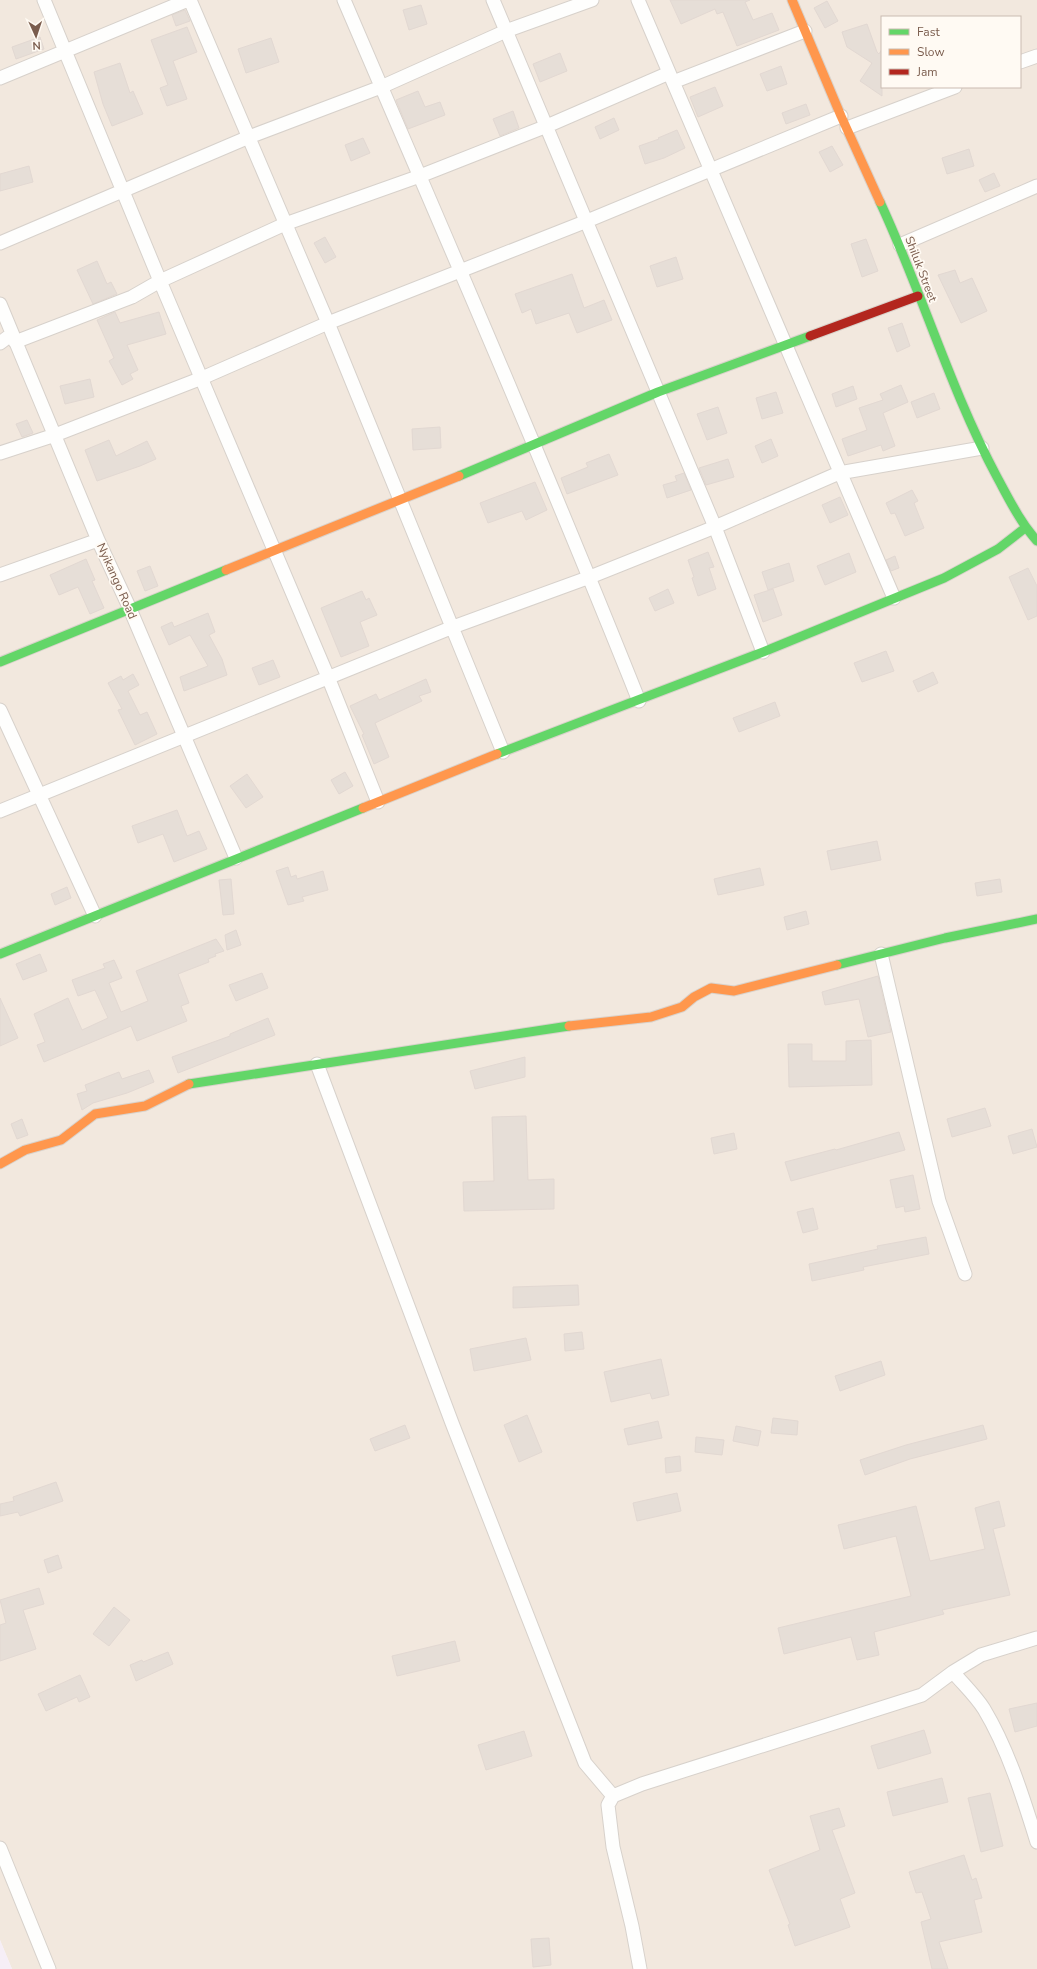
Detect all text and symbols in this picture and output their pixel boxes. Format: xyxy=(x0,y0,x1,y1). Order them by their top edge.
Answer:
north arrow xyxy=(16,16,56,56)
legend xyxy=(881,16,1021,88)
text: Fast xyxy=(917,24,940,40)
text: N xyxy=(32,38,41,53)
text: Slow xyxy=(917,44,945,60)
text: Jam xyxy=(916,64,938,80)
street label: Shiluk Street xyxy=(901,234,941,305)
street label: Nyikango Road xyxy=(93,540,141,622)

